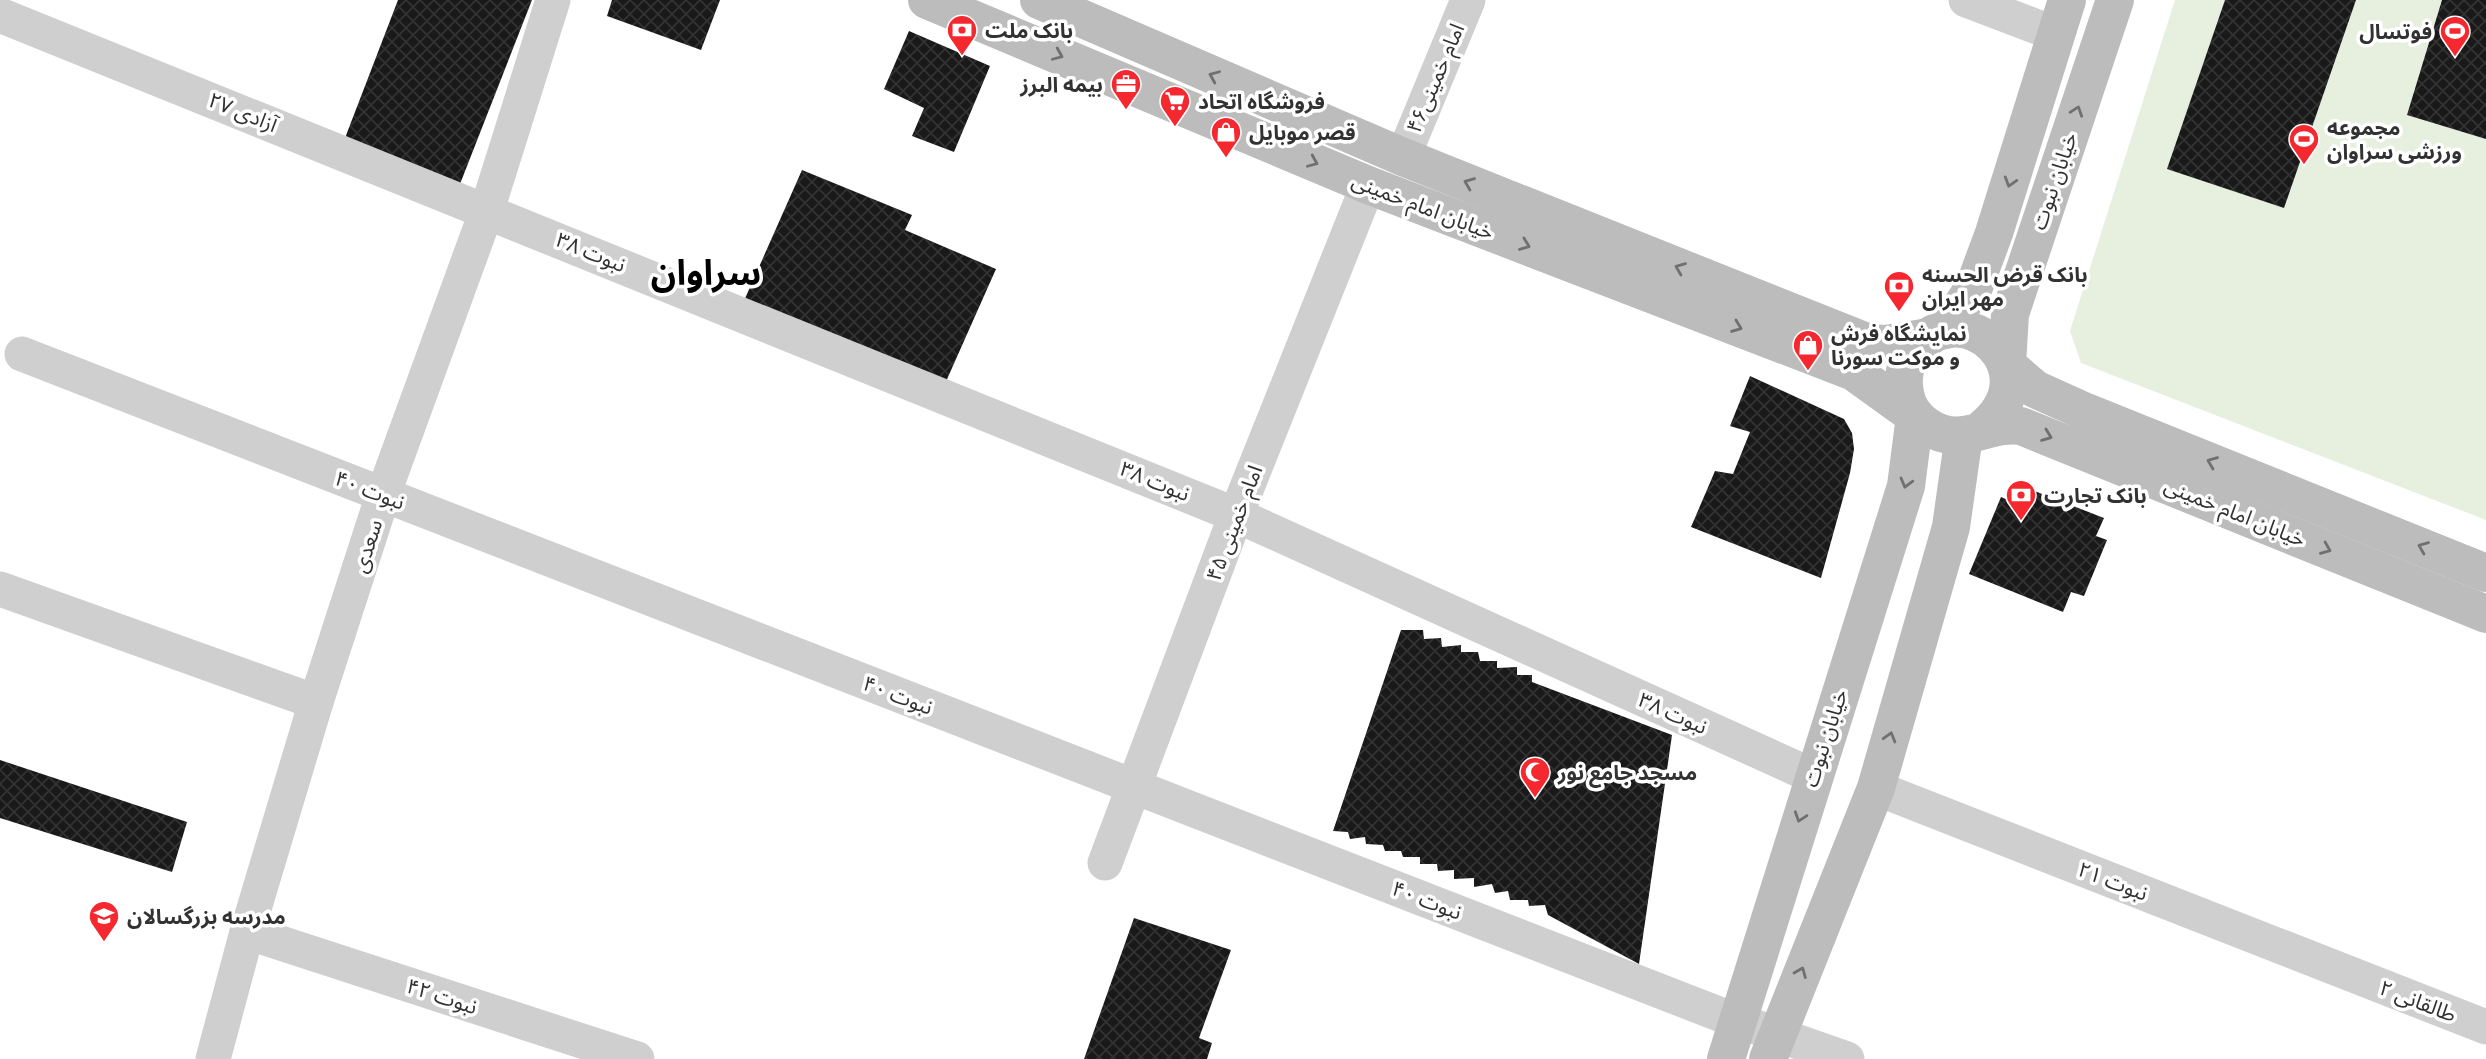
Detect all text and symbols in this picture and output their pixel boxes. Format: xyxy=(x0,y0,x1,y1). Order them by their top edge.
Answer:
bank icon: بانک ملت xyxy=(945,13,979,57)
sports icon: فوتسال xyxy=(2438,14,2472,58)
place label: بانک ملت xyxy=(985,18,1073,43)
place label: فوتسال xyxy=(2359,19,2432,44)
street label: امام خمینی۴۶ xyxy=(1401,20,1473,138)
one-way arrow xyxy=(1051,47,1063,61)
office icon: بیمه البرز xyxy=(1109,67,1143,111)
one-way arrow xyxy=(1209,70,1221,84)
place label: بیمه البرز xyxy=(1019,72,1103,97)
supermarket icon: فروشگاه اتحاد xyxy=(1158,84,1192,128)
street label: آزادی ۲۷ xyxy=(205,87,282,137)
place label: فروشگاه اتحاد xyxy=(1198,89,1325,114)
one-way arrow xyxy=(2069,106,2083,118)
shop icon: قصر موبایل xyxy=(1209,115,1243,159)
place label: مجموعه ورزشی سراوان xyxy=(2327,115,2462,164)
place label: قصر موبایل xyxy=(1249,120,1356,145)
sports icon: مجموعه ورزشی سراوان xyxy=(2287,122,2321,166)
street label: خیابان نبوت xyxy=(2026,129,2082,233)
one-way arrow xyxy=(1306,154,1318,168)
street label: خیابان امام خمینی xyxy=(1347,167,1497,248)
one-way arrow xyxy=(2003,176,2018,188)
one-way arrow xyxy=(1464,178,1476,192)
street label: نبوت ۳۸ xyxy=(553,227,629,277)
one-way arrow xyxy=(1518,237,1530,251)
district label: سراوان xyxy=(651,252,761,293)
one-way arrow xyxy=(1675,262,1687,276)
place label: بانک قرض الحسنه مهر ایران xyxy=(1922,262,2088,311)
bank icon: بانک قرض الحسنه مهر ایران xyxy=(1882,269,1916,313)
one-way arrow xyxy=(1730,319,1742,333)
place label: نمایشگاه فرش و موکت سورنا xyxy=(1831,321,1967,370)
shop icon: نمایشگاه فرش و موکت سورنا xyxy=(1791,328,1825,372)
one-way arrow xyxy=(2041,427,2053,441)
street label: نبوت ۳۸ xyxy=(1117,456,1193,506)
one-way arrow xyxy=(2206,457,2218,471)
street label: امام خمینی ۴۵ xyxy=(1201,462,1271,586)
street label: نبوت ۴۰ xyxy=(332,465,408,515)
street label: خیابان امام خمینی xyxy=(2159,472,2309,555)
one-way arrow xyxy=(1900,477,1914,489)
bank icon: بانک تجارت xyxy=(2004,478,2038,522)
place label: بانک تجارت xyxy=(2044,483,2147,508)
street label: سعدی xyxy=(347,516,387,576)
one-way arrow xyxy=(2320,540,2332,554)
one-way arrow xyxy=(2417,542,2429,556)
street label: نبوت ۴۰ xyxy=(860,670,936,720)
street label: خیابان نبوت xyxy=(1797,686,1853,790)
street label: نبوت ۳۸ xyxy=(1635,687,1711,739)
one-way arrow xyxy=(1882,731,1897,743)
mosque icon: مسجد جامع نور xyxy=(1518,755,1552,799)
place label: مسجد جامع نور xyxy=(1557,760,1697,788)
one-way arrow xyxy=(1794,810,1809,822)
street label: نبوت ۲۱ xyxy=(2075,856,2151,906)
street label: نبوت ۴۰ xyxy=(1389,875,1465,925)
school or university icon: مدرسه بزرگسالان xyxy=(87,899,121,943)
place label: مدرسه بزرگسالان xyxy=(127,904,286,929)
one-way arrow xyxy=(1792,967,1806,979)
street label: نبوت ۴۲ xyxy=(404,973,480,1019)
street label: طالقانی ۲ xyxy=(2376,975,2460,1027)

